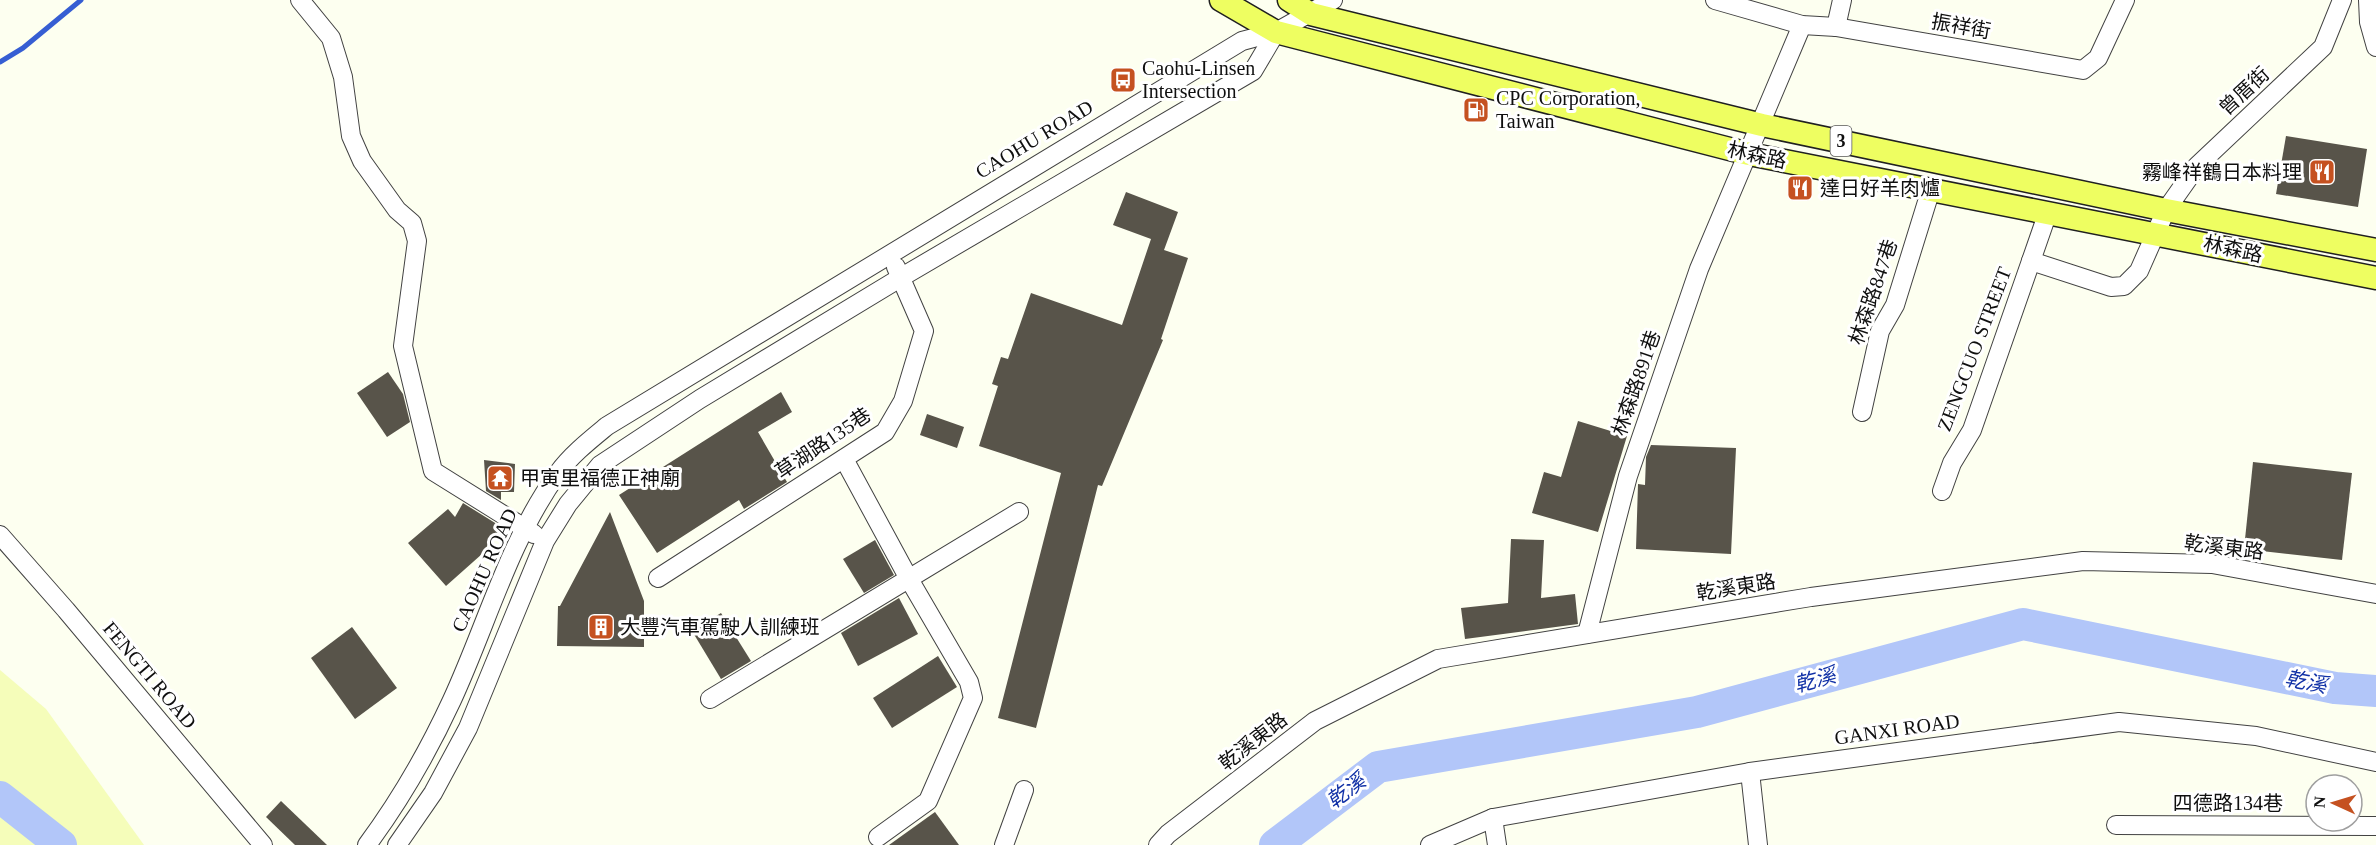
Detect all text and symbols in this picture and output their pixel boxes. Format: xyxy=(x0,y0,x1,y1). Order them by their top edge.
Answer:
street label: 振祥街 xyxy=(1930,10,1992,42)
place label: Caohu-Linsen Intersection xyxy=(1142,57,1255,102)
street label: 曾厝街 xyxy=(2215,62,2273,120)
bus stop icon: Caohu-Linsen Intersection xyxy=(1108,65,1138,95)
place label: CPC Corporation, Taiwan xyxy=(1496,87,1640,132)
street label: CAOHU ROAD xyxy=(971,95,1097,183)
fuel station icon: CPC Corporation, Taiwan xyxy=(1461,95,1491,125)
road number: 3 xyxy=(1830,126,1852,156)
street label: 林森路 xyxy=(1725,138,1789,172)
restaurant icon: 霧峰祥鶴日本料理 xyxy=(2307,157,2337,187)
place label: 霧峰祥鶴日本料理 xyxy=(2142,161,2302,183)
restaurant icon: 達日好羊肉爐 xyxy=(1785,173,1815,203)
place label: 達日好羊肉爐 xyxy=(1820,177,1940,199)
street label: 林森路 xyxy=(2201,232,2265,266)
street label: 林森路847巷 xyxy=(1845,236,1901,348)
street label: ZENGCUO STREET xyxy=(1933,264,2015,434)
street label: 林森路891巷 xyxy=(1608,327,1664,439)
street label: 草湖路135巷 xyxy=(771,403,875,483)
temple icon: 甲寅里福德正神廟 xyxy=(485,463,515,493)
place label: 甲寅里福德正神廟 xyxy=(520,467,680,489)
street label: CAOHU ROAD xyxy=(447,505,521,635)
street label: 乾溪東路 xyxy=(2183,531,2265,563)
street label: 乾溪東路 xyxy=(1695,570,1777,604)
building icon: 大豐汽車駕駛人訓練班 xyxy=(586,612,616,642)
place label: 大豐汽車駕駛人訓練班 xyxy=(620,616,820,638)
street label: FENGTI ROAD xyxy=(99,617,201,733)
water label: 乾溪 xyxy=(1792,662,1841,697)
water label: 乾溪 xyxy=(2283,666,2332,698)
street label: 乾溪東路 xyxy=(1215,708,1291,774)
street label: GANXI ROAD xyxy=(1833,709,1961,749)
water label: 乾溪 xyxy=(1322,767,1372,813)
north arrow xyxy=(2304,773,2364,833)
street label: 四德路134巷 xyxy=(2173,792,2283,814)
text: N xyxy=(2311,795,2328,808)

